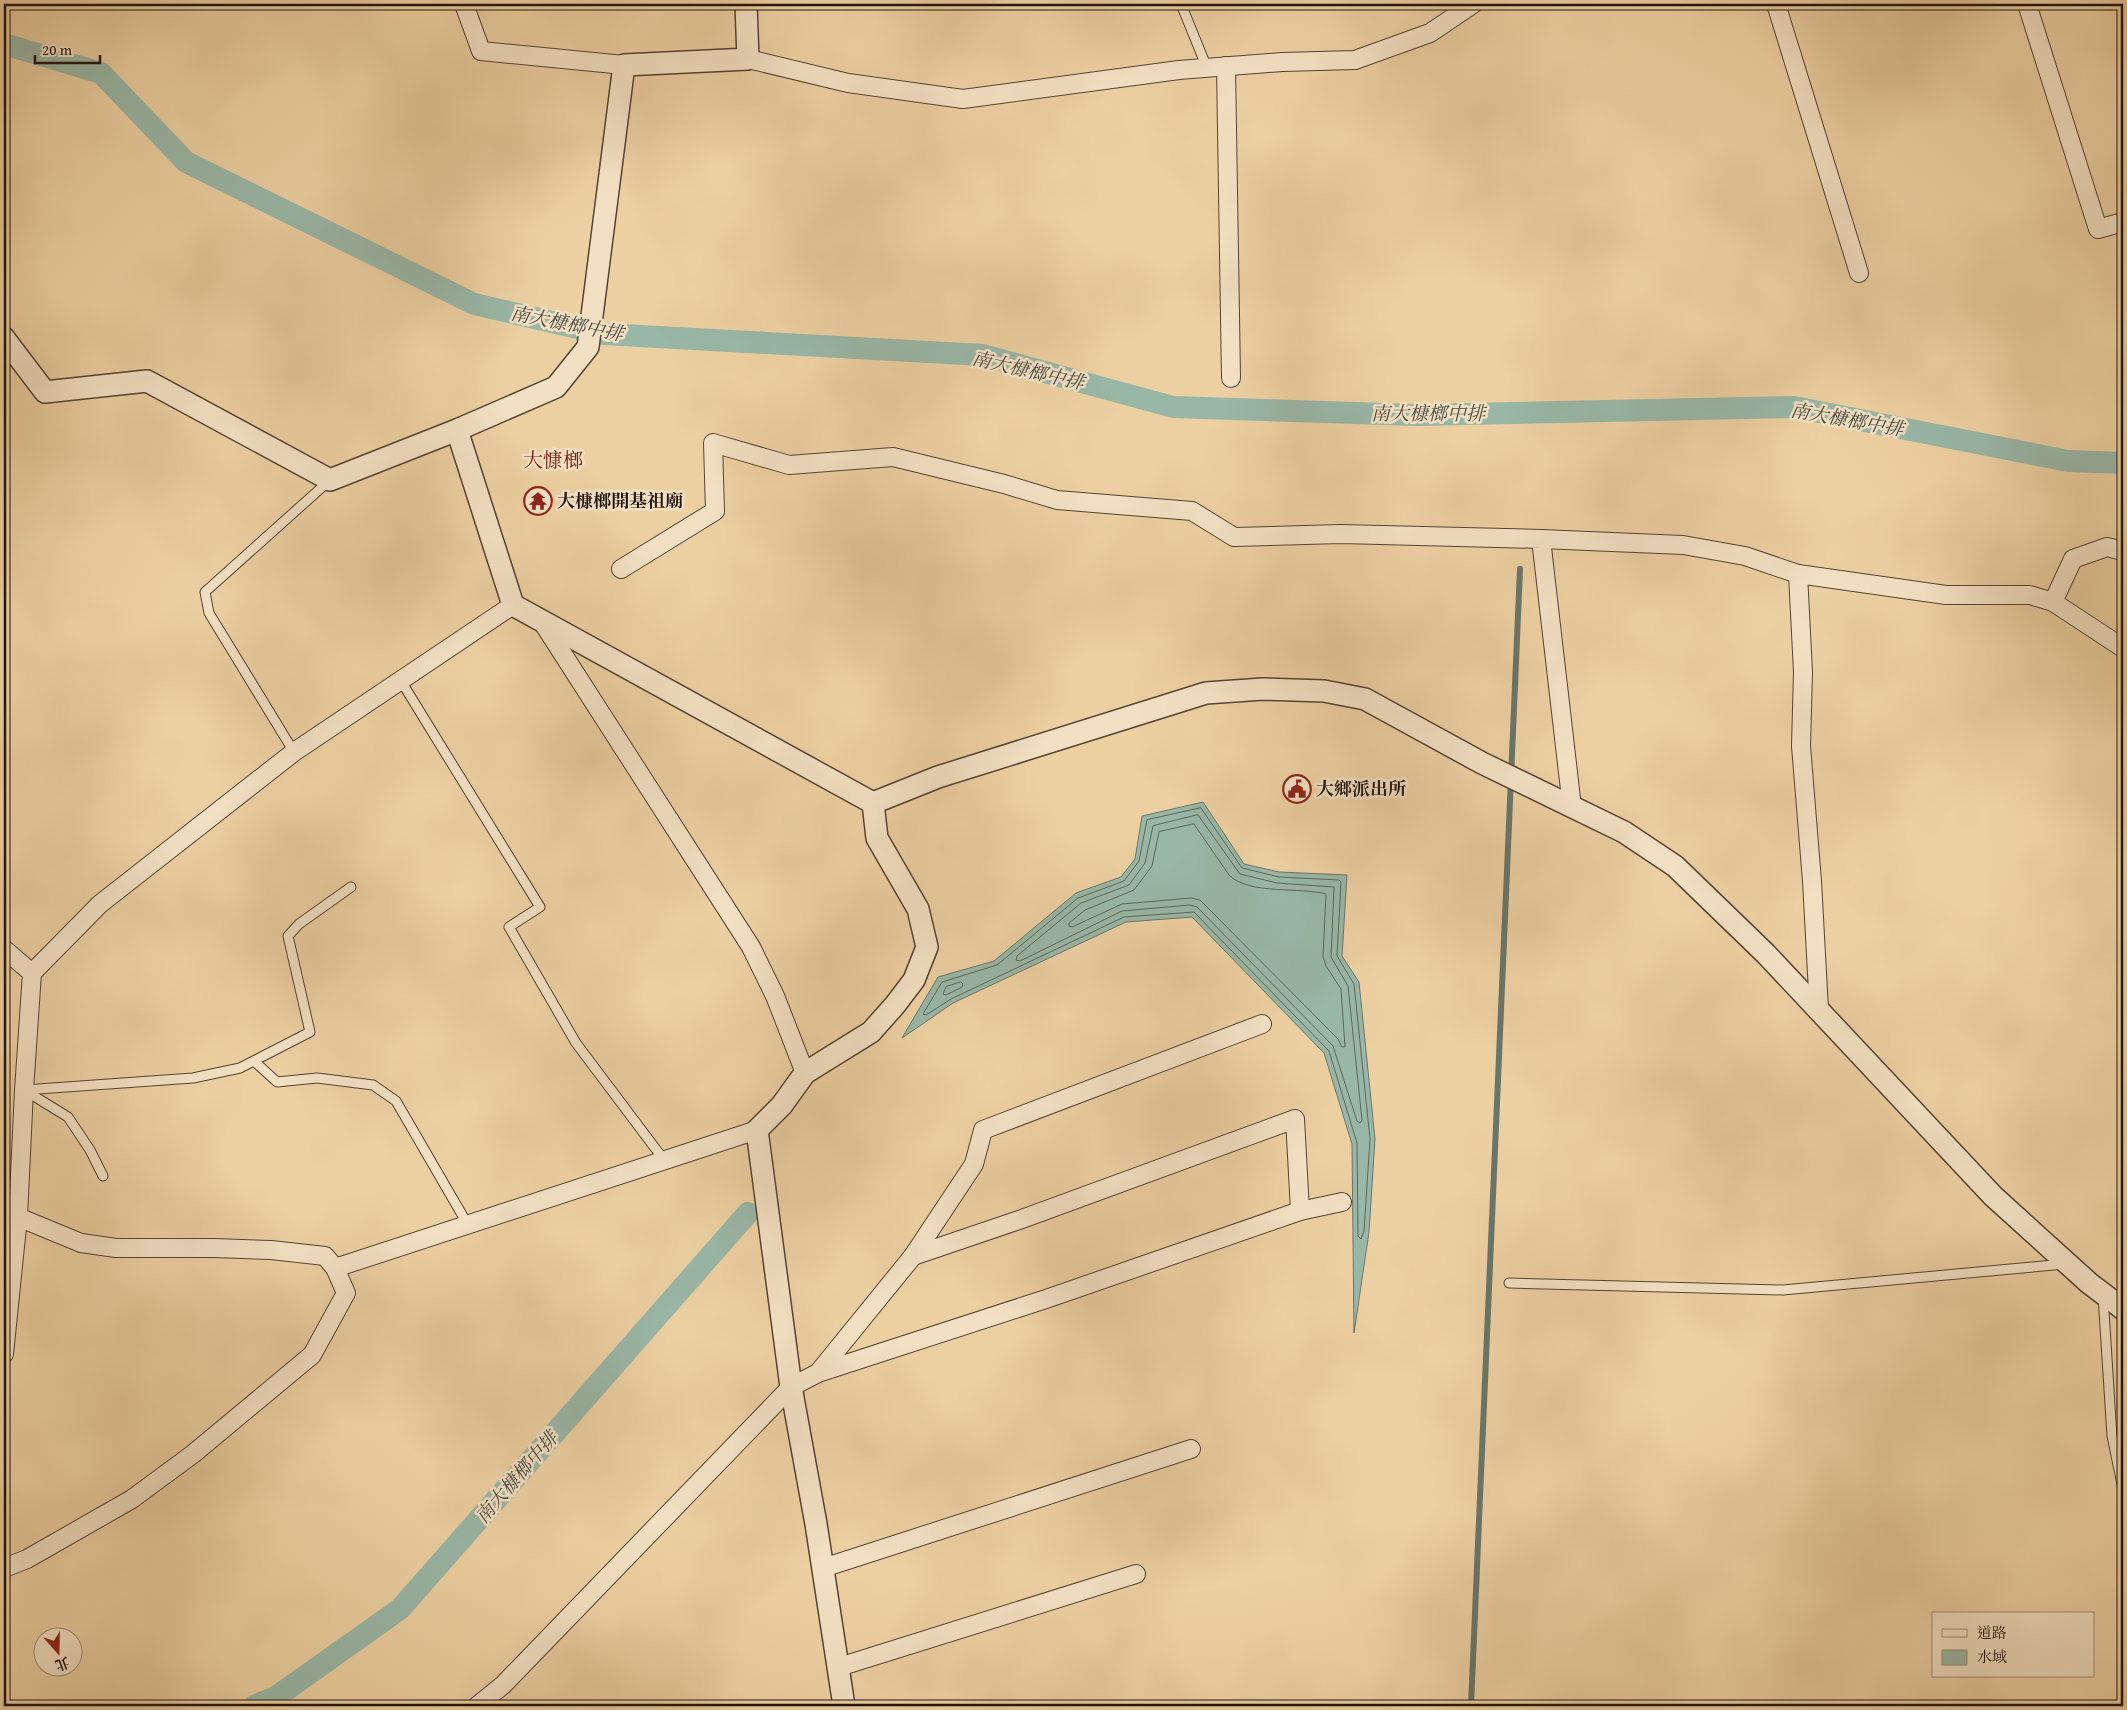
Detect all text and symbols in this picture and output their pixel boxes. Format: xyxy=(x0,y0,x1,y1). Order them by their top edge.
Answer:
scale bar xyxy=(35,32,100,64)
text: 20 m xyxy=(42,39,73,60)
water label: 南大槺榔中排 xyxy=(508,298,629,348)
water label: 南大槺榔中排 xyxy=(969,344,1090,397)
water label: 南大槺榔中排 xyxy=(1788,395,1909,443)
water label: 南大槺榔中排 xyxy=(1371,399,1488,427)
district label: 大慷榔 xyxy=(523,445,583,474)
temple icon: 大槺榔開基祖廟 xyxy=(523,486,553,516)
place label: 大槺榔開基祖廟 xyxy=(557,487,683,514)
public building icon: 大鄉派出所 xyxy=(1282,774,1312,804)
place label: 大鄉派出所 xyxy=(1316,775,1407,802)
water label: 南大槺榔中排 xyxy=(468,1423,566,1529)
legend xyxy=(1932,1612,2094,1678)
text: 道路 xyxy=(1977,1622,2007,1643)
north arrow xyxy=(32,1628,82,1678)
text: 水域 xyxy=(1977,1646,2007,1667)
text: 北 xyxy=(52,1652,72,1676)

